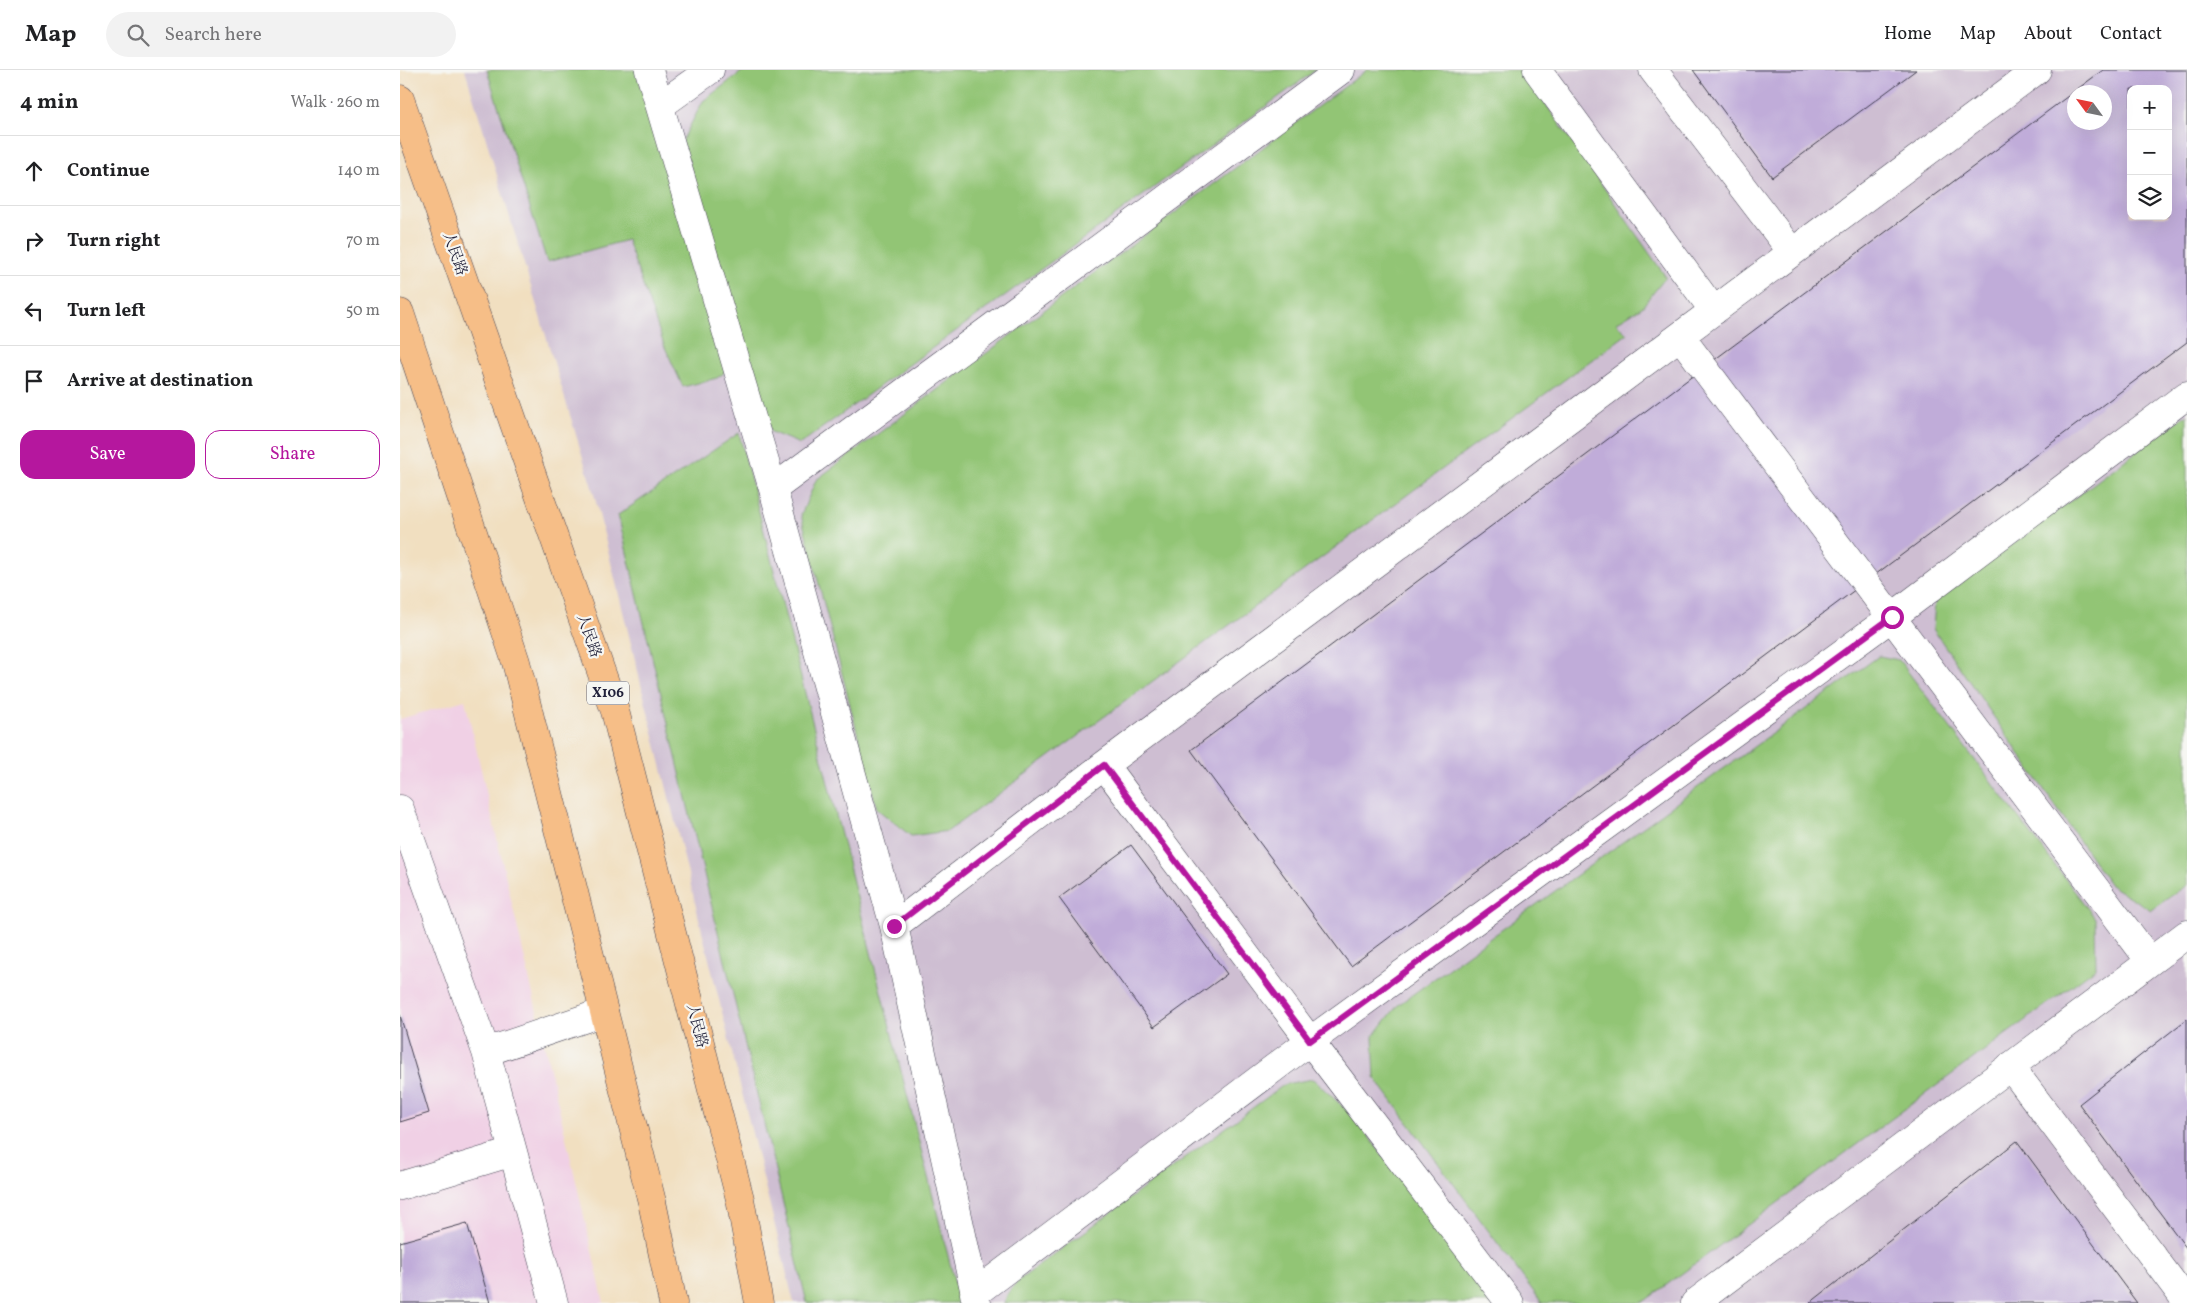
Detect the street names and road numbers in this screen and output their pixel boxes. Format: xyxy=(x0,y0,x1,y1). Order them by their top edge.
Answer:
street label: 人民路 xyxy=(437,229,471,279)
street label: 人民路 xyxy=(571,611,605,661)
road number: X106 xyxy=(587,682,629,704)
street label: 人民路 xyxy=(680,1002,712,1050)

